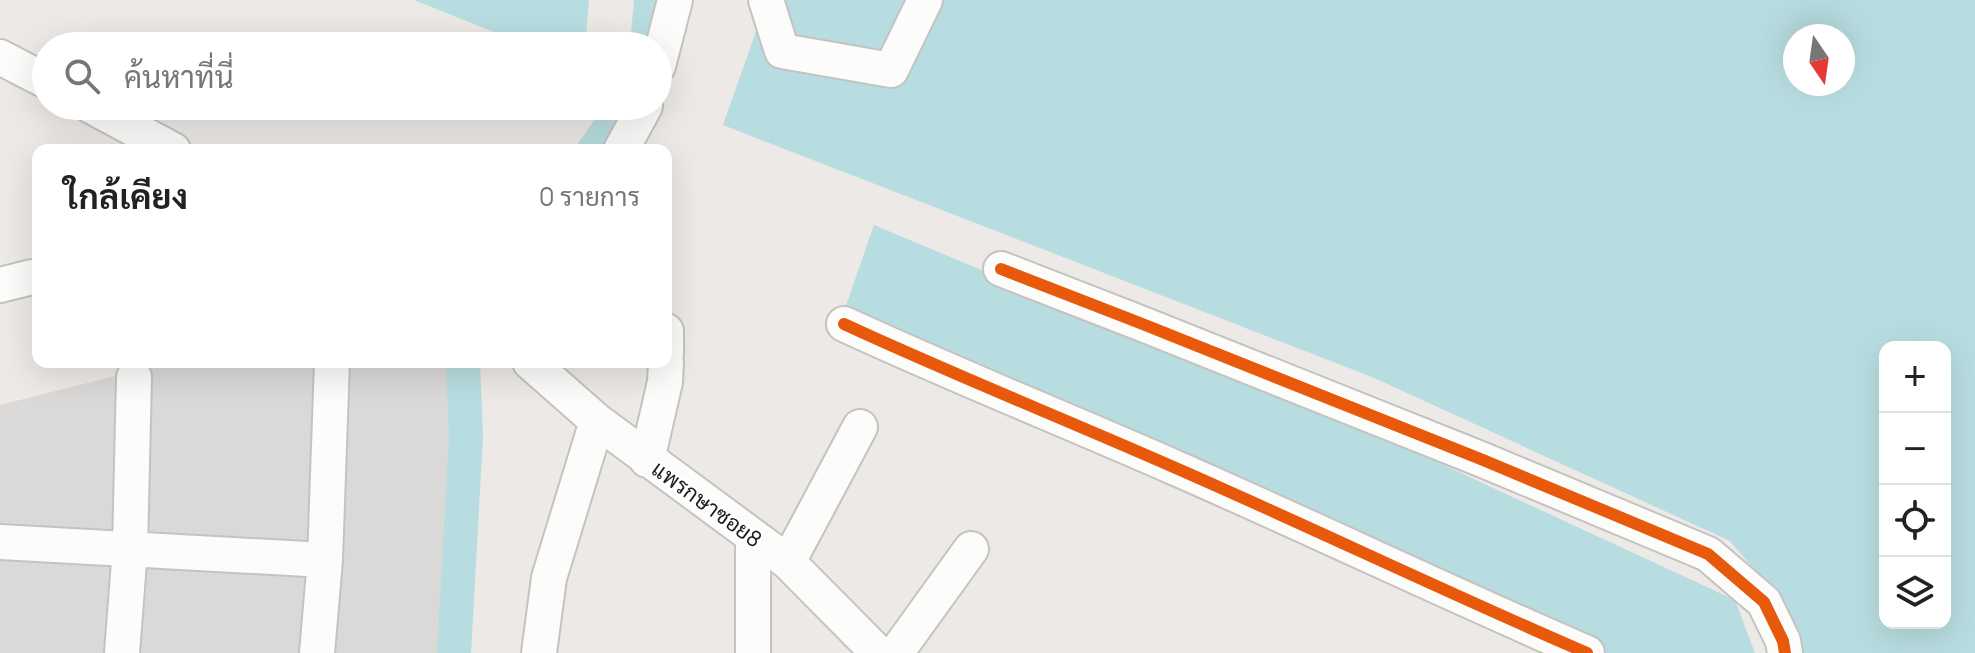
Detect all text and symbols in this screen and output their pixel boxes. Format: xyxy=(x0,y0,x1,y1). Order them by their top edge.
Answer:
north arrow xyxy=(1783,24,1855,96)
search box xyxy=(32,32,672,120)
icon: search xyxy=(60,54,104,98)
text: ค้นหาที่นี่ xyxy=(124,56,234,97)
text: ใกล้เคียง xyxy=(64,173,188,219)
text: 0 รายการ xyxy=(539,178,640,214)
map controls xyxy=(1879,341,1951,629)
button: + xyxy=(1879,341,1951,413)
button: − xyxy=(1879,413,1951,485)
street label: แพรกษาซอย8 xyxy=(646,454,768,554)
button: locate xyxy=(1879,485,1951,557)
button: layers xyxy=(1879,557,1951,629)

